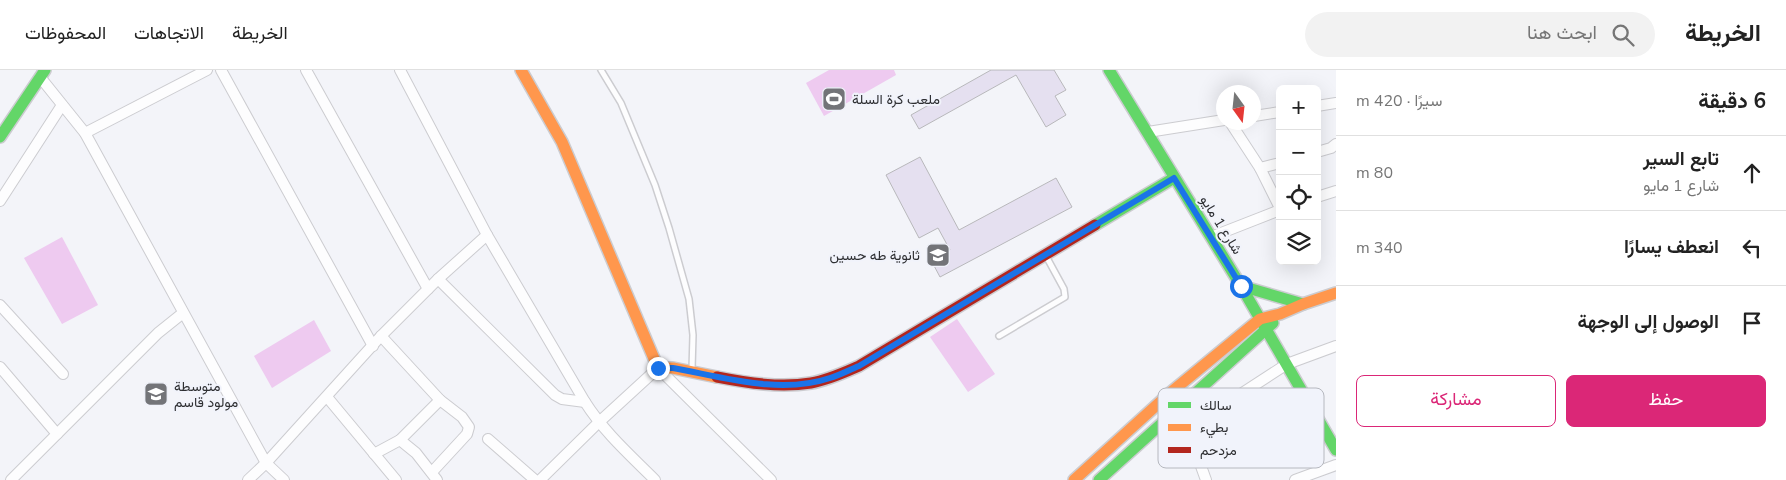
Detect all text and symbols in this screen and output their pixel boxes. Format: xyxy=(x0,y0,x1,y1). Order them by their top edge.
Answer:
search box xyxy=(1305,12,1655,57)
text: الخريطة xyxy=(1685,17,1761,49)
text: ابحث هنا xyxy=(1527,20,1597,46)
text: المحفوظات xyxy=(25,21,106,45)
text: الاتجاهات xyxy=(134,21,204,45)
text: الخريطة xyxy=(232,21,288,45)
icon: search xyxy=(1609,21,1637,49)
north arrow xyxy=(1216,85,1261,130)
map controls xyxy=(1276,85,1321,265)
button: + xyxy=(1276,85,1321,130)
sports icon: ملعب كرة السلة xyxy=(821,86,847,112)
text: 6 دقيقة xyxy=(1698,87,1766,115)
place label: ملعب كرة السلة xyxy=(852,90,940,109)
text: سيرًا · 420 m xyxy=(1356,90,1442,112)
button: − xyxy=(1276,130,1321,175)
text: تابع السير xyxy=(1643,146,1719,172)
icon: ahead xyxy=(1738,159,1766,187)
text: 80 m xyxy=(1356,162,1393,184)
button: locate xyxy=(1276,175,1321,220)
text: شارع 1 مايو xyxy=(1643,175,1719,197)
street label: شارع 1 مايو xyxy=(1195,192,1247,259)
button: layers xyxy=(1276,220,1321,265)
text: انعطف يسارًا xyxy=(1624,234,1719,260)
icon: left xyxy=(1738,234,1766,262)
text: 340 m xyxy=(1356,237,1403,259)
school or university icon: ثانوية طه حسين xyxy=(925,242,951,268)
place label: ثانوية طه حسين xyxy=(829,246,920,265)
route start xyxy=(1230,275,1253,298)
text: الوصول إلى الوجهة xyxy=(1577,309,1719,335)
icon: arrive xyxy=(1738,309,1766,337)
route end xyxy=(647,357,670,380)
button: مشاركة xyxy=(1356,375,1556,427)
button: حفظ xyxy=(1566,375,1766,427)
place label: متوسطة مولود قاسم xyxy=(174,377,238,412)
school or university icon: متوسطة مولود قاسم xyxy=(143,381,169,407)
legend xyxy=(1158,388,1324,468)
text: سالك xyxy=(1200,396,1231,415)
text: بطيء xyxy=(1200,418,1228,439)
text: مزدحم xyxy=(1200,441,1237,460)

